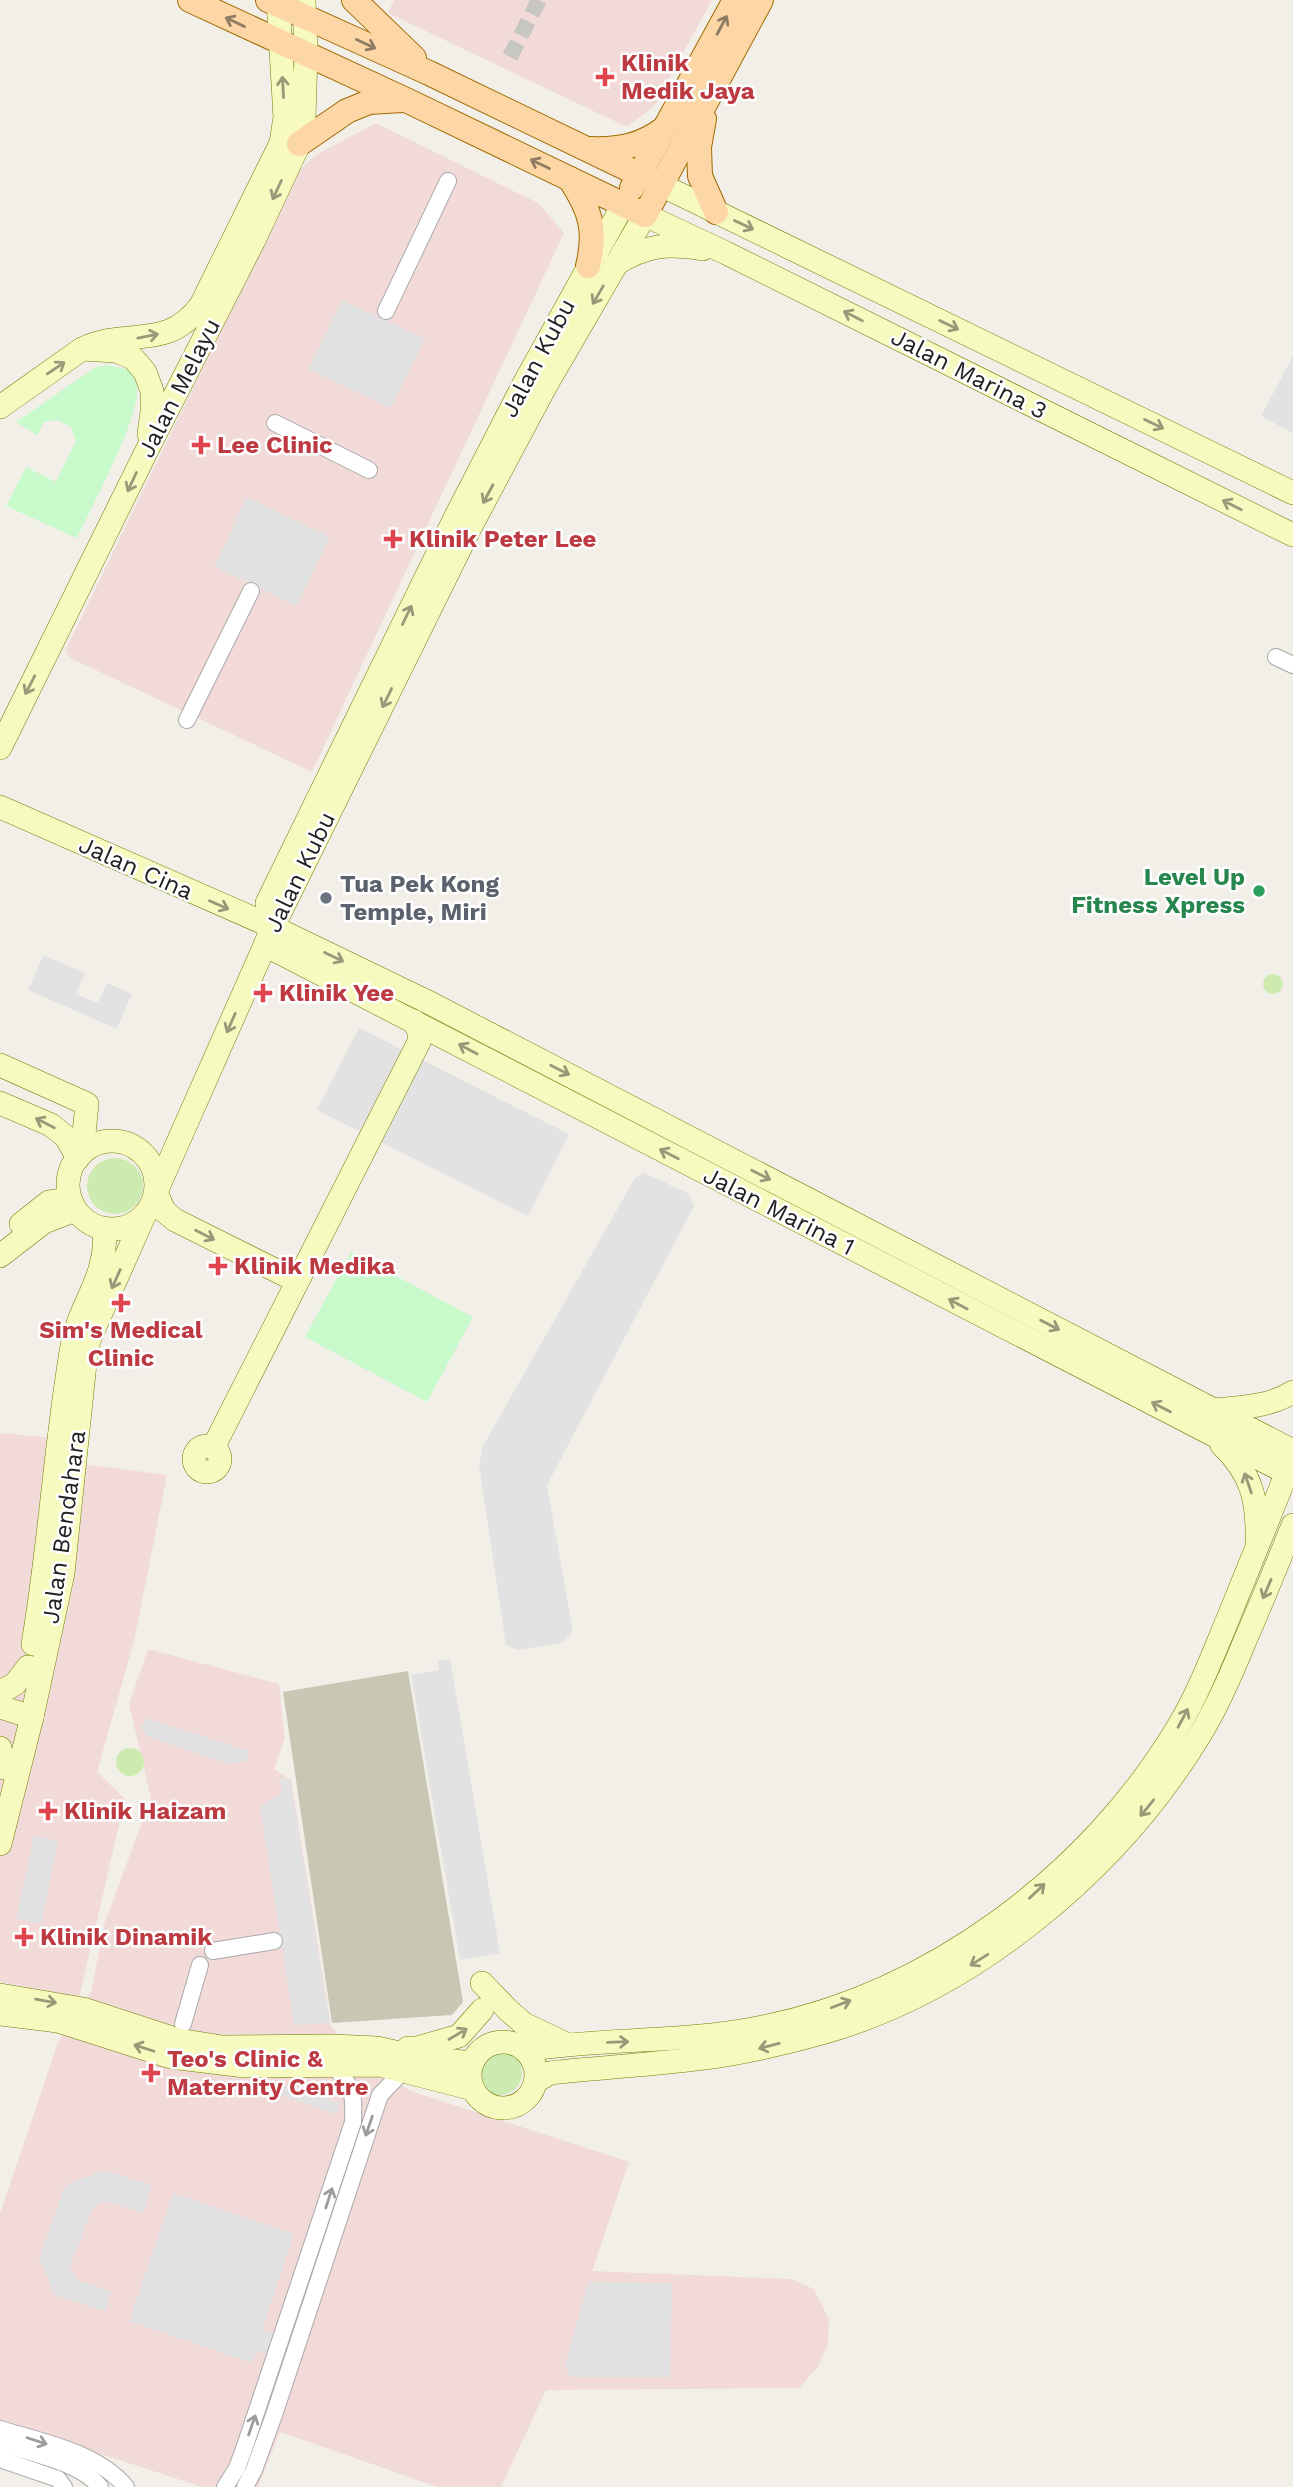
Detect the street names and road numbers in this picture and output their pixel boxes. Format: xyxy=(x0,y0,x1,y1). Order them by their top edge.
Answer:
street label: Jalan Kubu xyxy=(495,294,581,422)
street label: Jalan Melayu xyxy=(132,314,226,462)
street label: Jalan Marina 3 xyxy=(887,323,1051,425)
street label: Jalan Kubu xyxy=(259,807,341,937)
street label: Jalan Cina xyxy=(75,830,197,906)
street label: Jalan Marina 1 xyxy=(699,1161,859,1261)
street label: Jalan Bendahara xyxy=(37,1428,91,1626)

